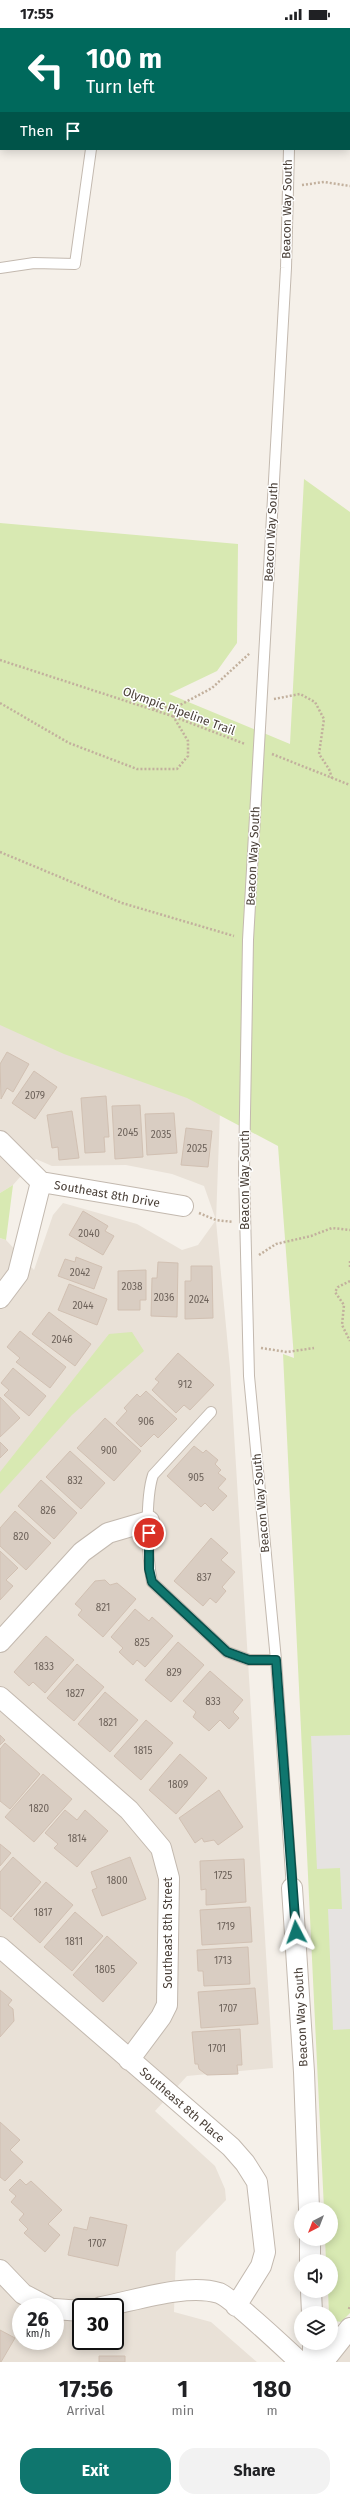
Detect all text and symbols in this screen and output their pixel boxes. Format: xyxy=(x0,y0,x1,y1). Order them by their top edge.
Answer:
text: 17:55 xyxy=(20,5,54,23)
text: 100 m xyxy=(86,42,162,75)
icon: left xyxy=(20,44,72,96)
text: Turn left xyxy=(86,76,155,98)
icon: arrive xyxy=(62,120,84,142)
text: Then xyxy=(20,122,54,140)
street label: Beacon Way South xyxy=(279,159,295,259)
street label: Beacon Way South xyxy=(261,482,281,582)
street label: Olympic Pipeline Trail xyxy=(121,684,238,738)
street label: Beacon Way South xyxy=(243,806,263,906)
house number: 2079 xyxy=(25,1090,45,1102)
house number: 2045 xyxy=(118,1127,138,1139)
house number: 2035 xyxy=(151,1129,171,1141)
street label: Beacon Way South xyxy=(238,1130,252,1230)
house number: 2025 xyxy=(187,1143,207,1155)
street label: Southeast 8th Drive xyxy=(53,1178,161,1210)
house number: 2040 xyxy=(78,1228,100,1240)
house number: 2042 xyxy=(70,1267,90,1279)
house number: 2038 xyxy=(122,1281,143,1293)
house number: 2036 xyxy=(154,1292,174,1304)
house number: 2024 xyxy=(189,1294,210,1306)
house number: 2044 xyxy=(72,1300,94,1312)
house number: 2046 xyxy=(51,1334,73,1346)
house number: 912 xyxy=(178,1379,192,1391)
house number: 906 xyxy=(138,1416,154,1428)
house number: 900 xyxy=(101,1445,118,1457)
street label: Beacon Way South xyxy=(250,1453,272,1553)
house number: 905 xyxy=(188,1472,204,1484)
house number: 832 xyxy=(67,1475,83,1487)
house number: 826 xyxy=(40,1505,56,1517)
pin xyxy=(132,1516,166,1550)
icon: arrive xyxy=(138,1522,160,1544)
house number: 820 xyxy=(13,1531,29,1543)
house number: 837 xyxy=(197,1572,212,1584)
house number: 821 xyxy=(96,1602,110,1614)
house number: 825 xyxy=(134,1637,150,1649)
house number: 1833 xyxy=(34,1661,54,1673)
house number: 829 xyxy=(166,1667,182,1679)
house number: 1827 xyxy=(65,1688,85,1700)
house number: 833 xyxy=(205,1696,221,1708)
house number: 1821 xyxy=(99,1717,117,1729)
house number: 1815 xyxy=(134,1745,152,1757)
house number: 1809 xyxy=(168,1779,188,1791)
house number: 1820 xyxy=(29,1803,50,1815)
house number: 1814 xyxy=(67,1833,87,1845)
house number: 1725 xyxy=(214,1870,232,1882)
house number: 1800 xyxy=(107,1875,128,1887)
street label: Southeast 8th Street xyxy=(161,1877,175,1989)
house number: 1817 xyxy=(34,1907,53,1919)
position arrow xyxy=(275,1911,317,1953)
house number: 1719 xyxy=(217,1921,235,1933)
house number: 1811 xyxy=(65,1936,83,1948)
house number: 1713 xyxy=(214,1955,232,1967)
house number: 1805 xyxy=(95,1964,115,1976)
street label: Beacon Way South xyxy=(291,1967,311,2067)
house number: 1707 xyxy=(219,2003,238,2015)
house number: 1701 xyxy=(208,2043,226,2055)
street label: Southeast 8th Place xyxy=(137,2064,227,2146)
north arrow xyxy=(294,2202,338,2246)
map controls xyxy=(294,2202,338,2350)
house number: 1707 xyxy=(88,2238,107,2250)
button: sound xyxy=(294,2254,338,2298)
speed limit sign: 30 xyxy=(72,2298,124,2350)
button: layers xyxy=(294,2306,338,2350)
text: 26 xyxy=(27,2307,49,2331)
text: km/h xyxy=(26,2328,50,2340)
text: 17:56 xyxy=(58,2375,113,2403)
text: 1 xyxy=(177,2375,188,2403)
text: 180 xyxy=(252,2375,292,2403)
text: Arrival xyxy=(67,2403,105,2418)
text: min xyxy=(172,2403,194,2418)
text: m xyxy=(266,2403,278,2418)
button: Exit xyxy=(20,2448,171,2494)
button: Share xyxy=(179,2448,330,2494)

